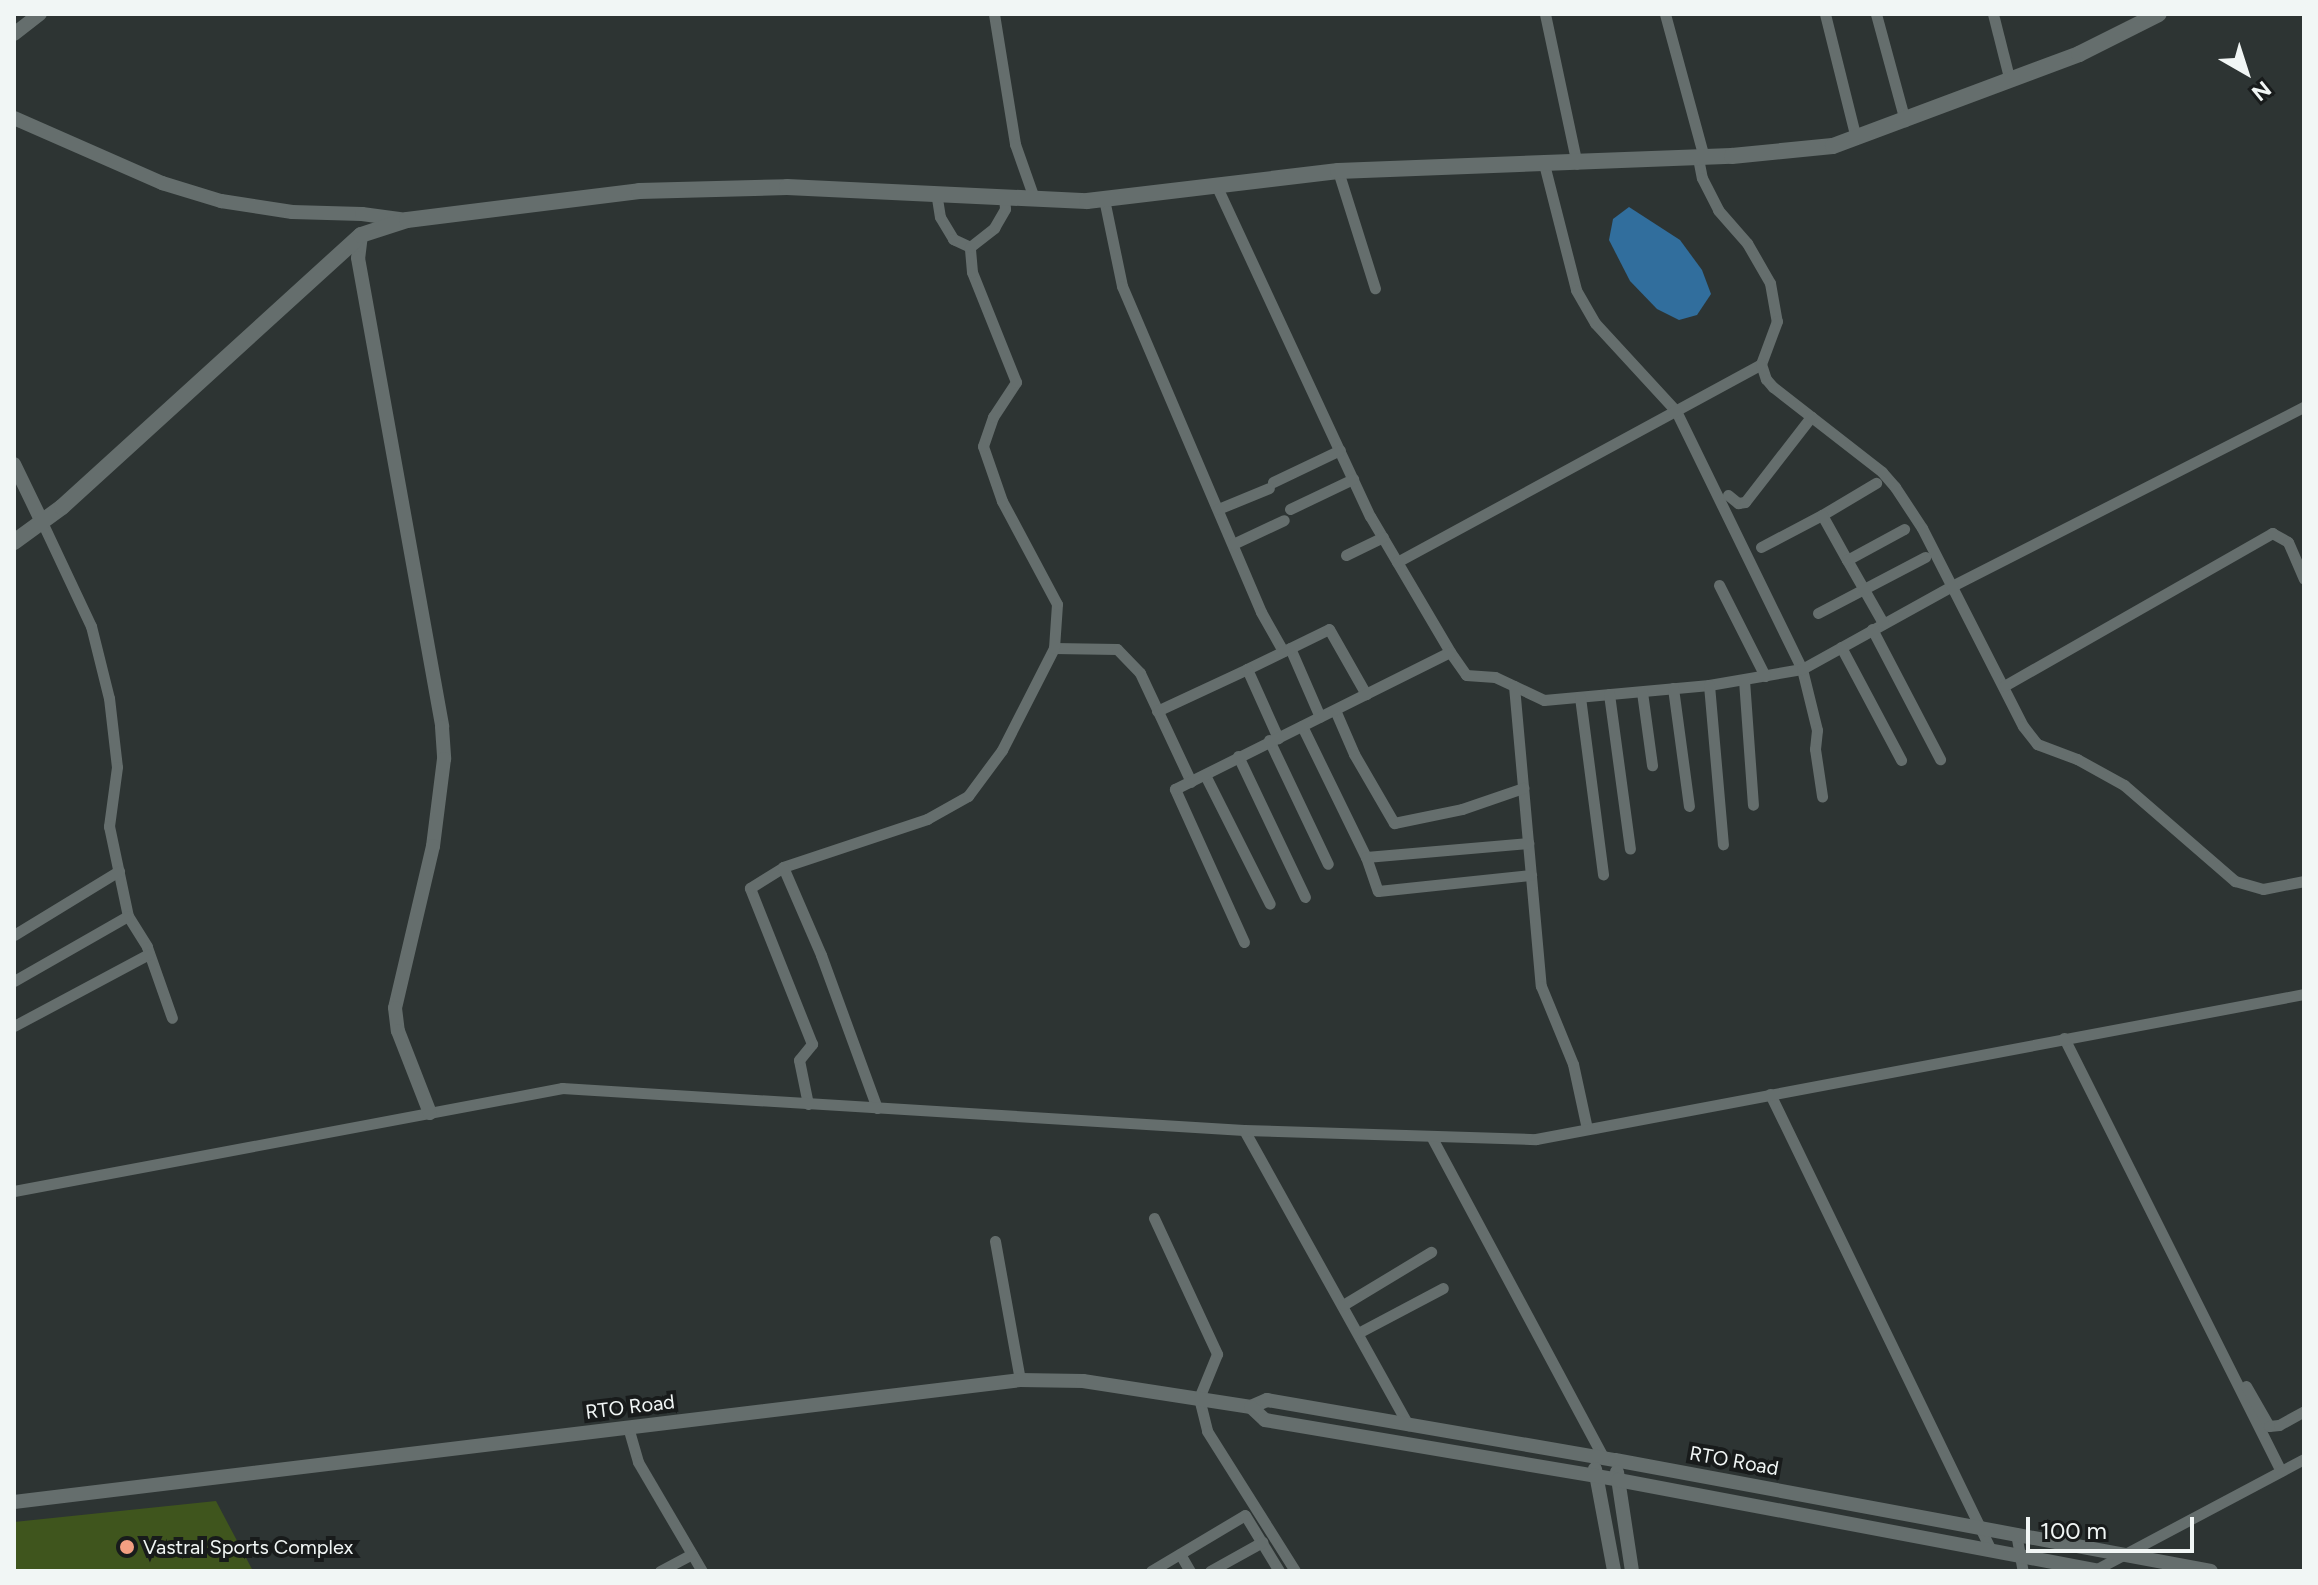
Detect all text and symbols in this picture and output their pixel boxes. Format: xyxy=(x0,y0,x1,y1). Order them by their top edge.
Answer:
north arrow xyxy=(2206,32,2286,112)
text: N xyxy=(2246,75,2277,107)
street label: RTO Road xyxy=(584,1390,676,1424)
street label: RTO Road xyxy=(1688,1441,1780,1481)
scale bar xyxy=(2030,1501,2198,1551)
text: 100 m xyxy=(2040,1516,2107,1545)
place label: Vastral Sports Complex xyxy=(143,1535,353,1559)
marker: Vastral Sports Complex xyxy=(118,1538,136,1556)

